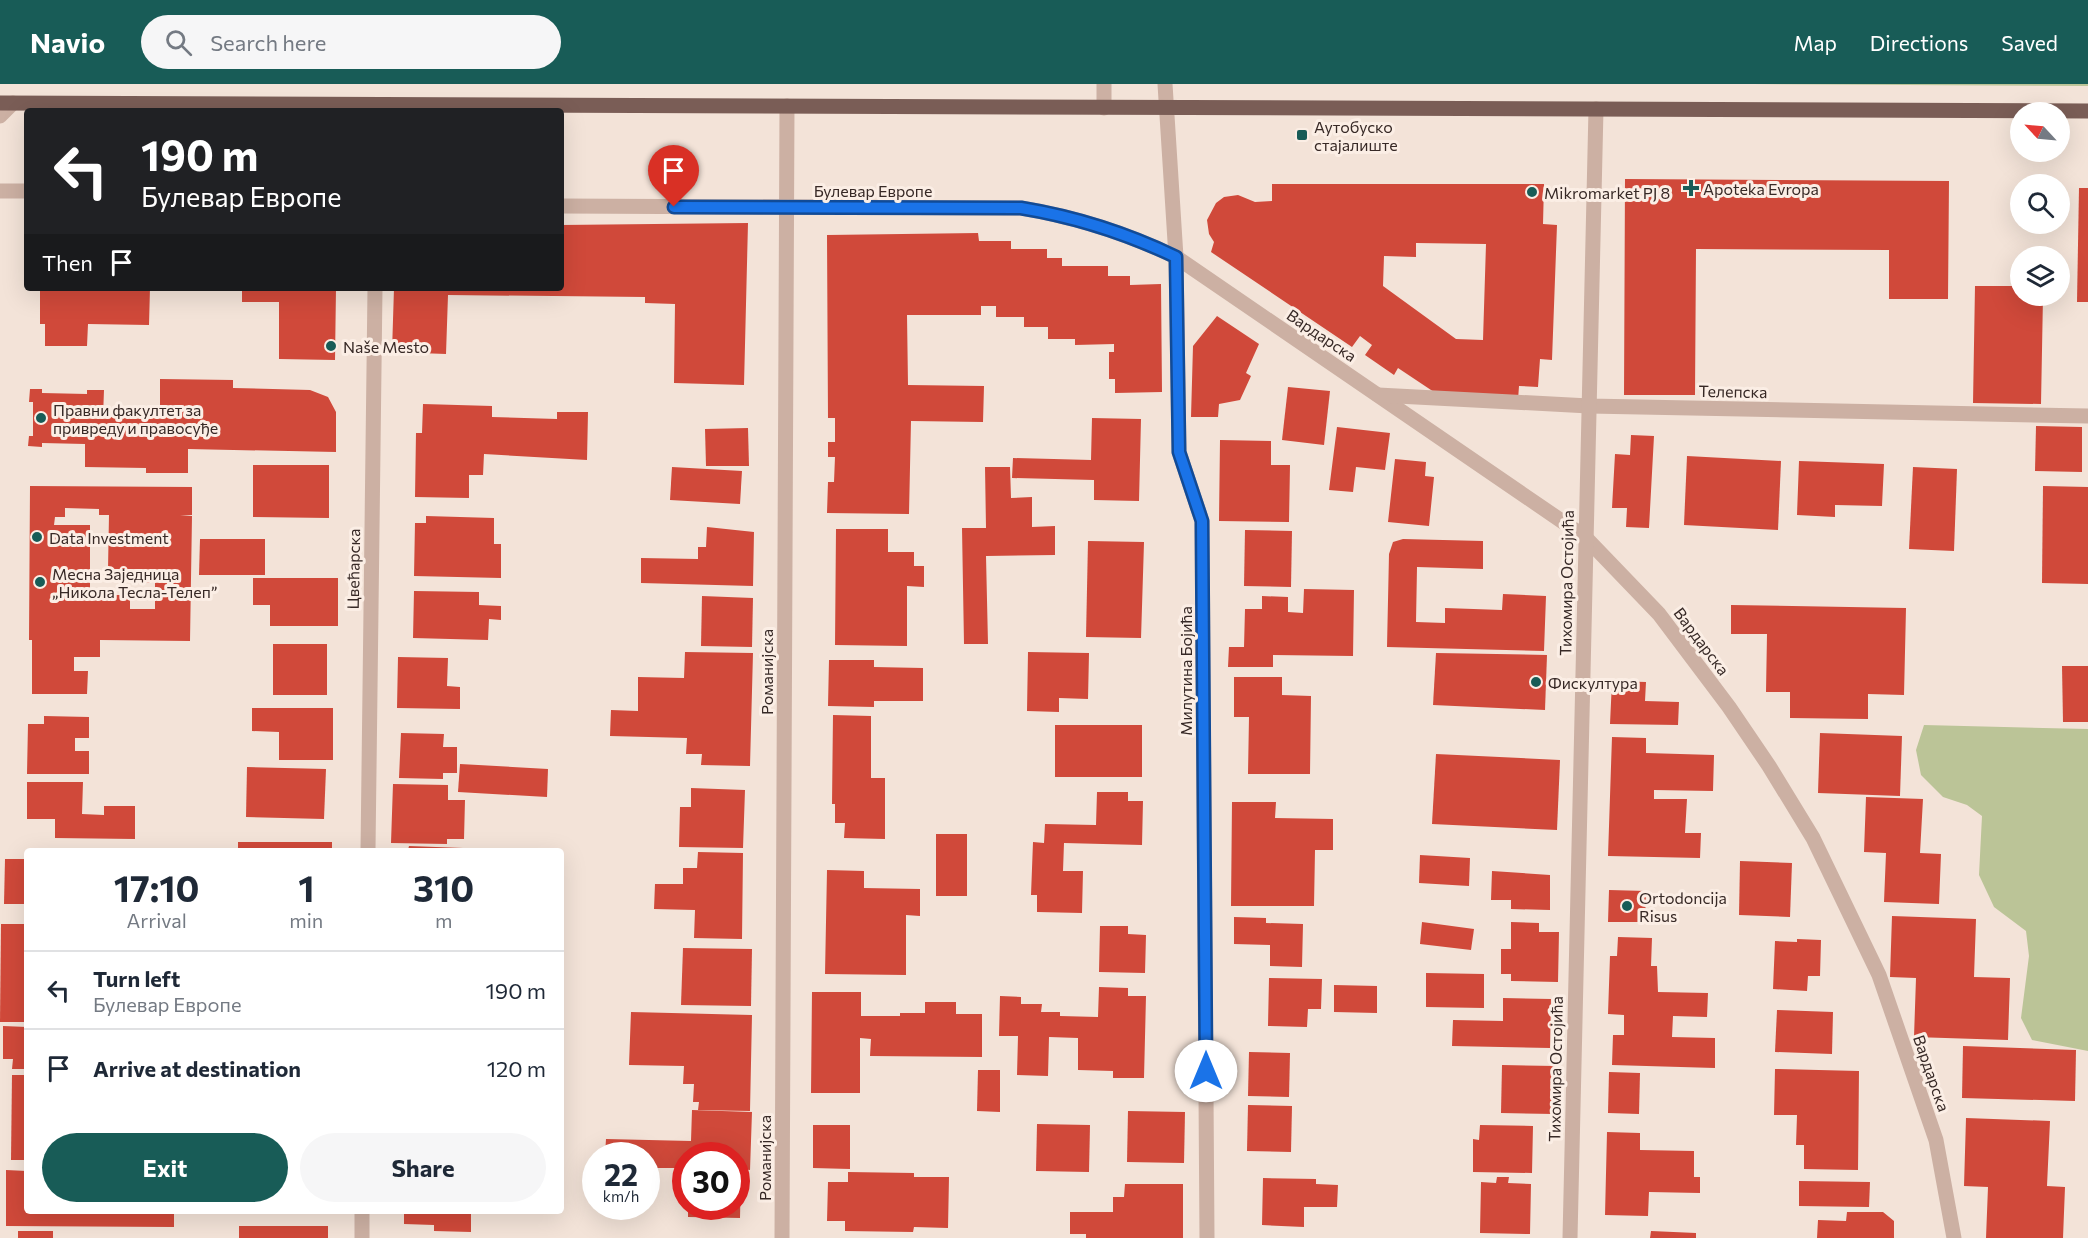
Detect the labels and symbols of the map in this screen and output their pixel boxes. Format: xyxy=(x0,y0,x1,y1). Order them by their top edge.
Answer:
north arrow xyxy=(2010,102,2070,162)
place label: Аутобуско стајалиште xyxy=(1314,117,1398,154)
marker: Аутобуско стајалиште xyxy=(1295,128,1309,142)
pin xyxy=(648,145,699,207)
place label: Apoteka Evropa xyxy=(1703,179,1819,198)
street label: Булевар Европе xyxy=(814,181,932,200)
marker: Apoteka Evropa xyxy=(1684,181,1698,195)
place label: Mikromarket PJ 8 xyxy=(1544,183,1670,202)
marker: Mikromarket PJ 8 xyxy=(1525,185,1539,199)
street label: Вардарска xyxy=(1284,305,1360,365)
place label: Naše Mesto xyxy=(343,337,429,356)
marker: Naše Mesto xyxy=(324,339,338,353)
street label: Телепска xyxy=(1698,381,1768,401)
place label: Правни факултет за привреду и правосуђе xyxy=(53,400,218,437)
marker: Правни факултет за привреду и правосуђе xyxy=(34,411,48,425)
street label: Тихомира Остојића xyxy=(1555,510,1577,656)
place label: Data Investment xyxy=(49,528,169,547)
street label: Цвећарска xyxy=(343,528,363,610)
marker: Data Investment xyxy=(30,530,44,544)
place label: Месна Заједница „Никола Тесла-Телеп” xyxy=(52,564,217,601)
marker: Месна Заједница „Никола Тесла-Телеп” xyxy=(33,575,47,589)
street label: Вардарска xyxy=(1670,603,1734,679)
street label: Милутина Бојића xyxy=(1176,606,1195,736)
street label: Романијска xyxy=(757,629,776,715)
place label: Фискултура xyxy=(1548,673,1638,692)
marker: Фискултура xyxy=(1529,675,1543,689)
place label: Ortodoncija Risus xyxy=(1639,888,1727,925)
marker: Ortodoncija Risus xyxy=(1620,899,1634,913)
street label: Тихомира Остојића xyxy=(1544,996,1566,1142)
street label: Вардарска xyxy=(1910,1032,1954,1114)
position arrow xyxy=(1174,1039,1238,1103)
street label: Романијска xyxy=(755,1115,774,1201)
speed limit sign: 30 xyxy=(672,1142,750,1220)

